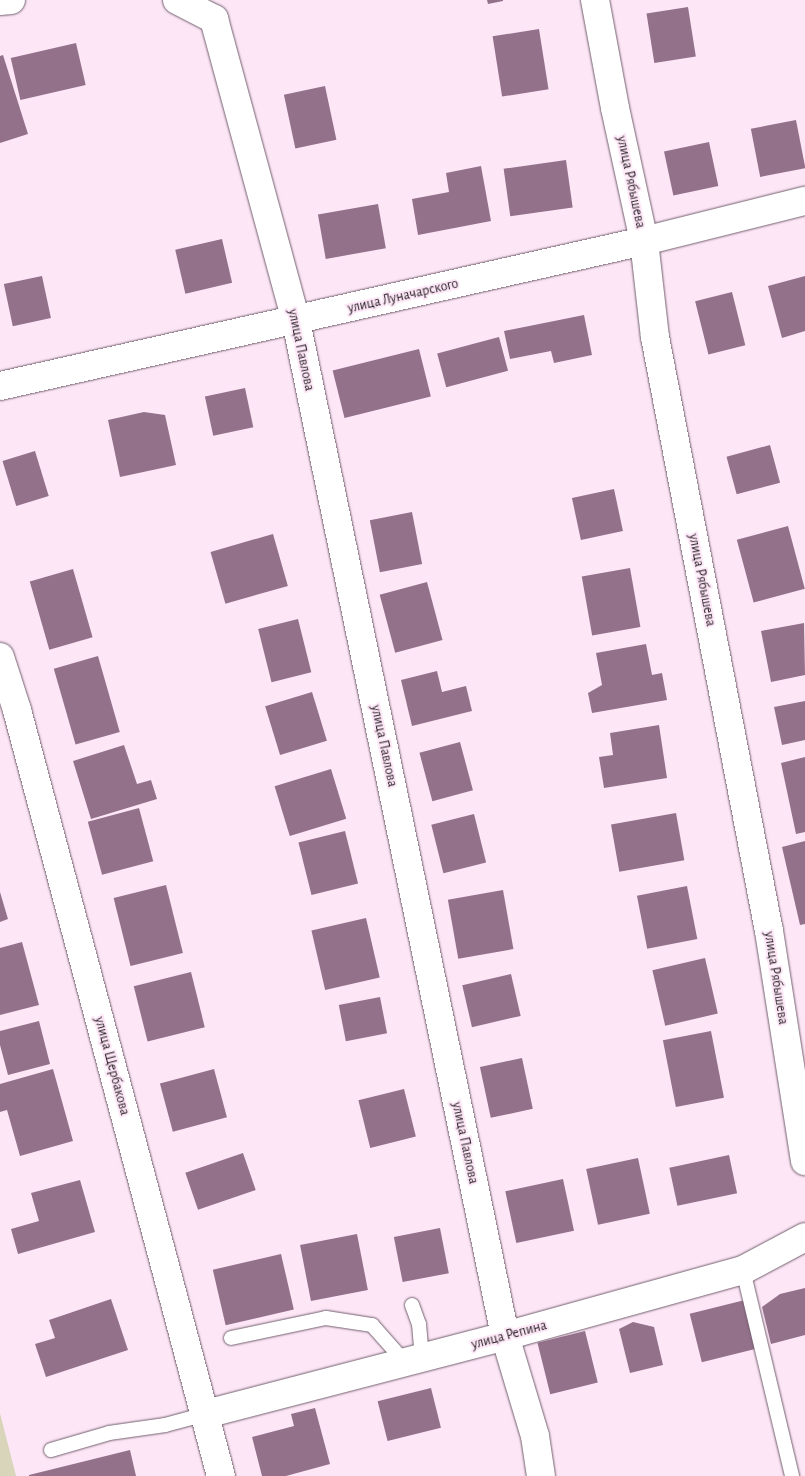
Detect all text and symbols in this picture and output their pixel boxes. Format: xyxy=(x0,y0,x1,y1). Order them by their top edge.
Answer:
street label: улица Рябышева xyxy=(613,134,649,230)
street label: улица Луначарского xyxy=(346,275,460,317)
street label: улица Павлова xyxy=(284,307,318,393)
street label: улица Рябышева xyxy=(685,532,719,628)
street label: улица Павлова xyxy=(367,703,401,789)
street label: улица Рябышева xyxy=(760,930,792,1026)
street label: улица Щербакова xyxy=(91,1015,133,1117)
street label: улица Павлова xyxy=(448,1100,482,1186)
street label: улица Репина xyxy=(469,1317,549,1353)

